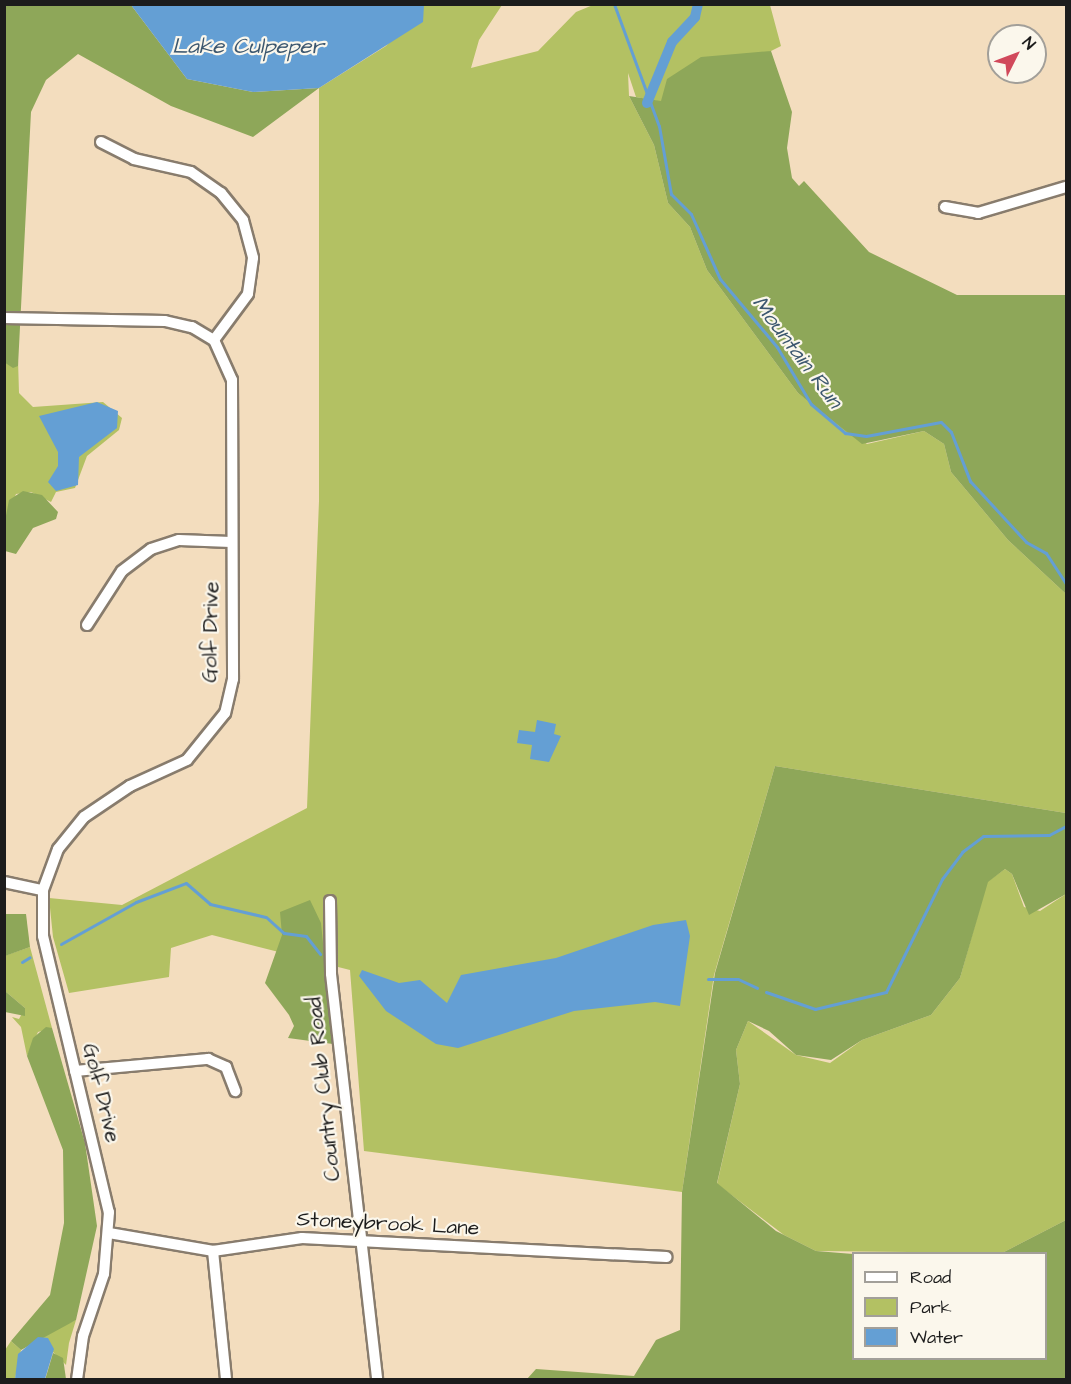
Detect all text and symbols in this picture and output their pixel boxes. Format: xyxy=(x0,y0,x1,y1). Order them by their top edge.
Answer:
north arrow xyxy=(987,24,1047,84)
text: N xyxy=(1017,32,1040,54)
water label: Lake Culpeper xyxy=(172,34,324,60)
water label: Mountain Run xyxy=(746,291,848,413)
street label: Golf Drive xyxy=(198,581,224,683)
street label: Country Club Road xyxy=(302,996,346,1182)
street label: Golf Drive xyxy=(77,1041,125,1145)
street label: Stoneybrook Lane xyxy=(296,1207,480,1241)
legend xyxy=(852,1252,1047,1360)
text: Road xyxy=(910,1265,951,1290)
text: Park xyxy=(910,1295,952,1320)
text: Water xyxy=(910,1325,963,1350)

